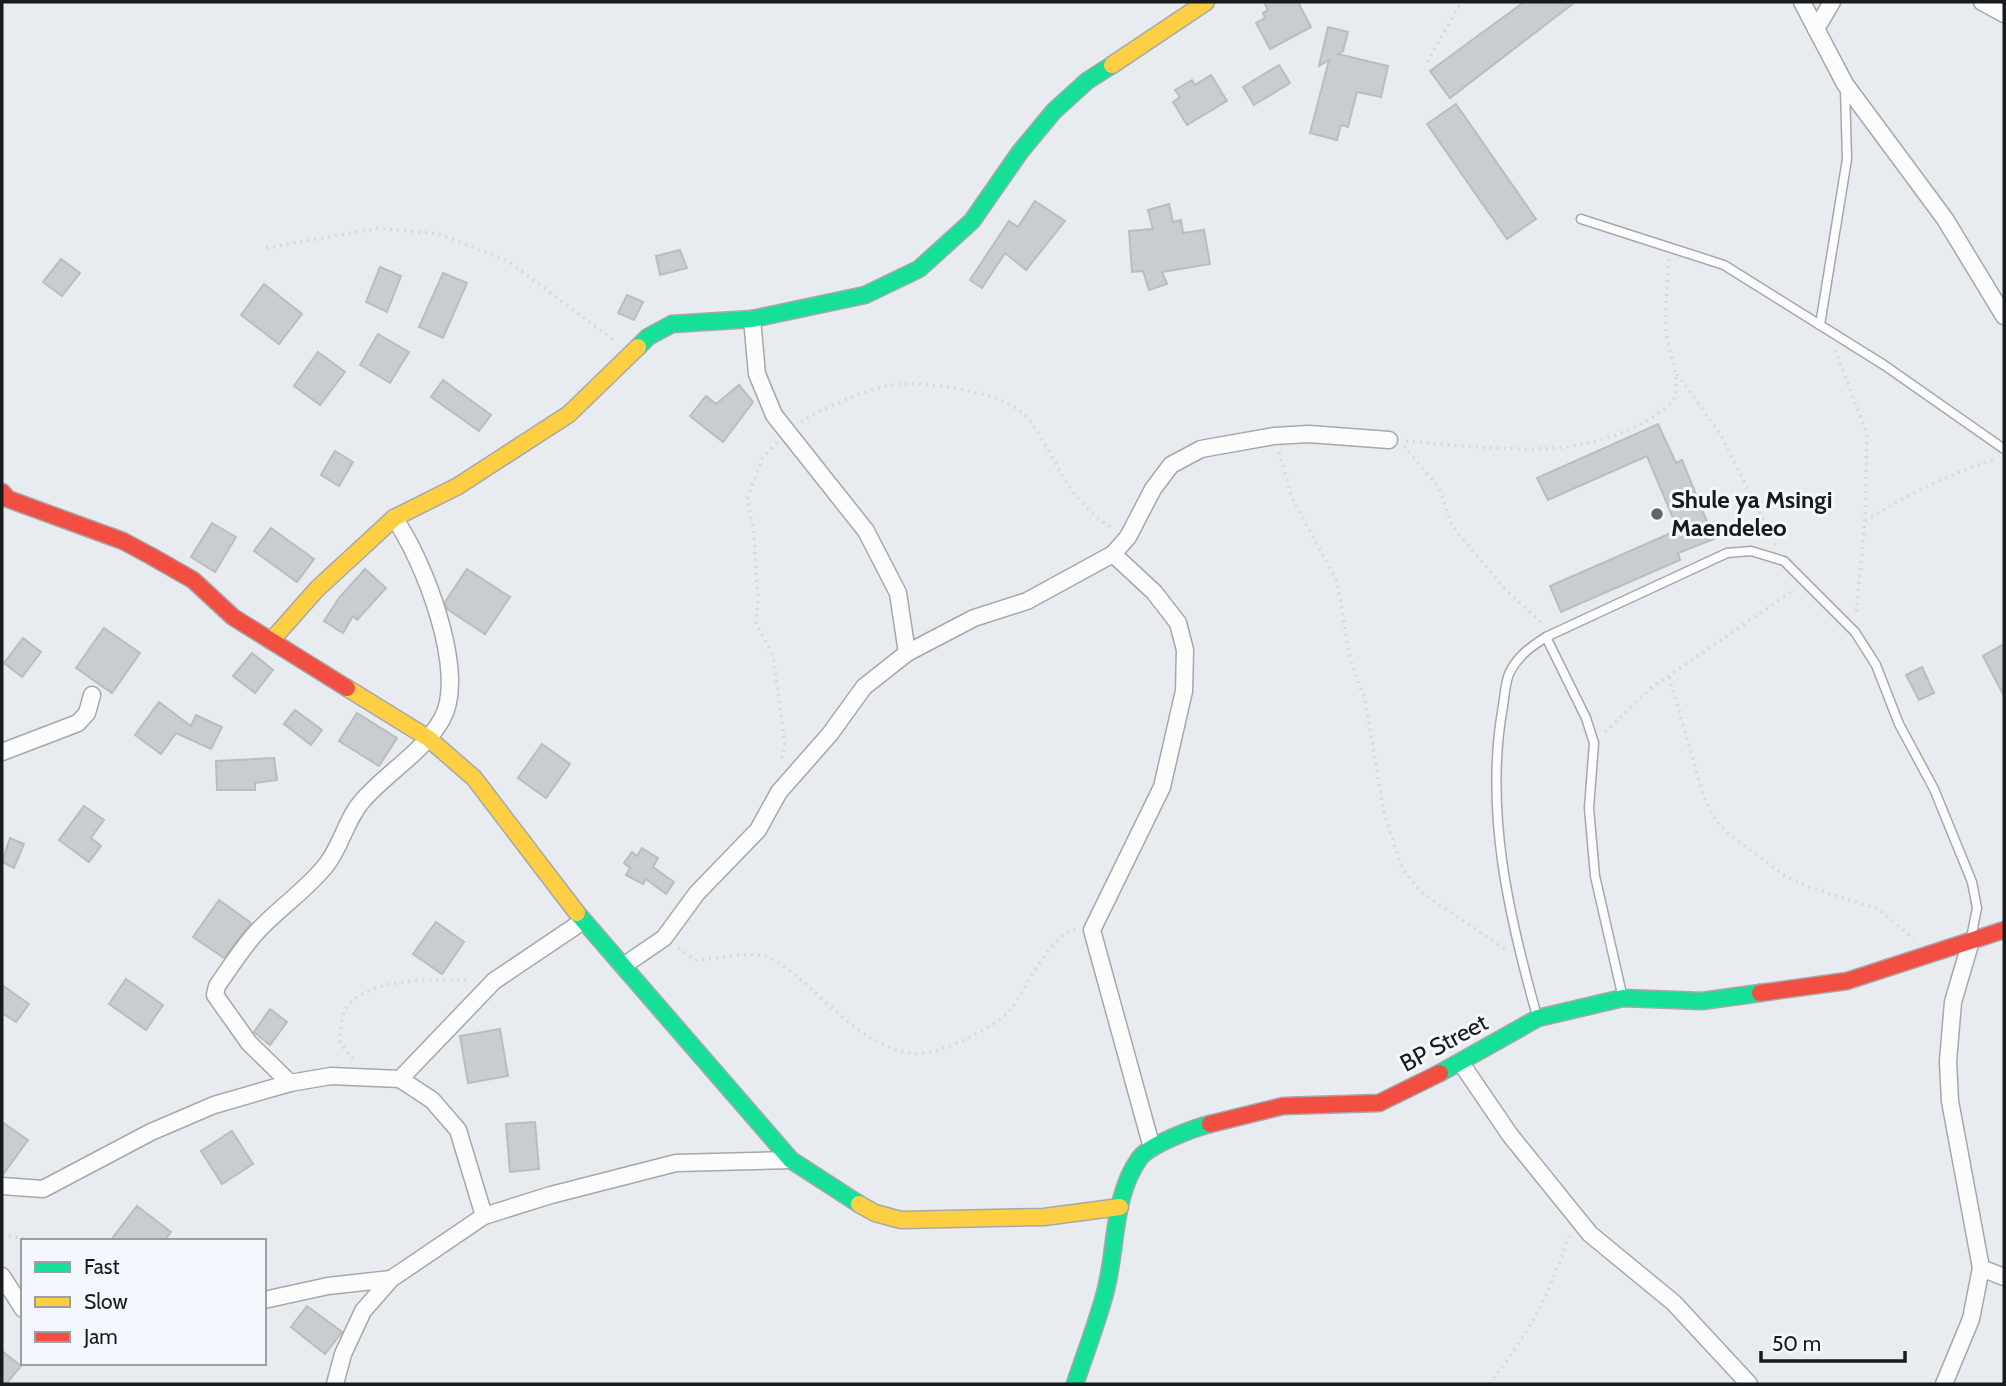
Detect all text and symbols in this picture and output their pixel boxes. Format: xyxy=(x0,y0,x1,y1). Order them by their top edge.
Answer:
place label: Shule ya Msingi Maendeleo xyxy=(1671,485,1833,542)
marker: Shule ya Msingi Maendeleo xyxy=(1649,506,1665,522)
street label: BP Street xyxy=(1395,1007,1493,1078)
legend xyxy=(21,1239,266,1365)
text: Fast xyxy=(84,1254,120,1279)
text: Slow xyxy=(84,1289,128,1314)
scale bar xyxy=(1761,1320,1904,1364)
text: Jam xyxy=(83,1324,118,1349)
text: 50 m xyxy=(1772,1331,1821,1356)

